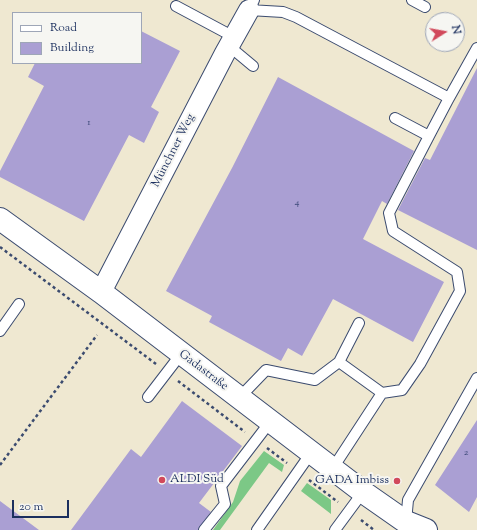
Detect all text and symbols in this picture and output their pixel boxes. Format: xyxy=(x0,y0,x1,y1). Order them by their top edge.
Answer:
legend xyxy=(12,12,142,64)
north arrow xyxy=(425,12,465,52)
text: Road xyxy=(50,19,77,37)
text: N xyxy=(447,24,464,36)
text: Building xyxy=(50,39,94,57)
street label: Münchner Weg xyxy=(149,112,199,190)
house number: 1 xyxy=(87,117,91,129)
house number: 4 xyxy=(294,197,300,209)
street label: Gadastraße xyxy=(175,348,231,394)
house number: 2 xyxy=(464,447,468,459)
place label: ALDI Süd xyxy=(170,473,224,487)
place label: GADA Imbiss xyxy=(315,474,389,488)
marker: ALDI Süd xyxy=(157,475,167,485)
marker: GADA Imbiss xyxy=(392,476,402,486)
scale bar xyxy=(14,492,71,518)
text: 20 m xyxy=(19,498,43,516)

